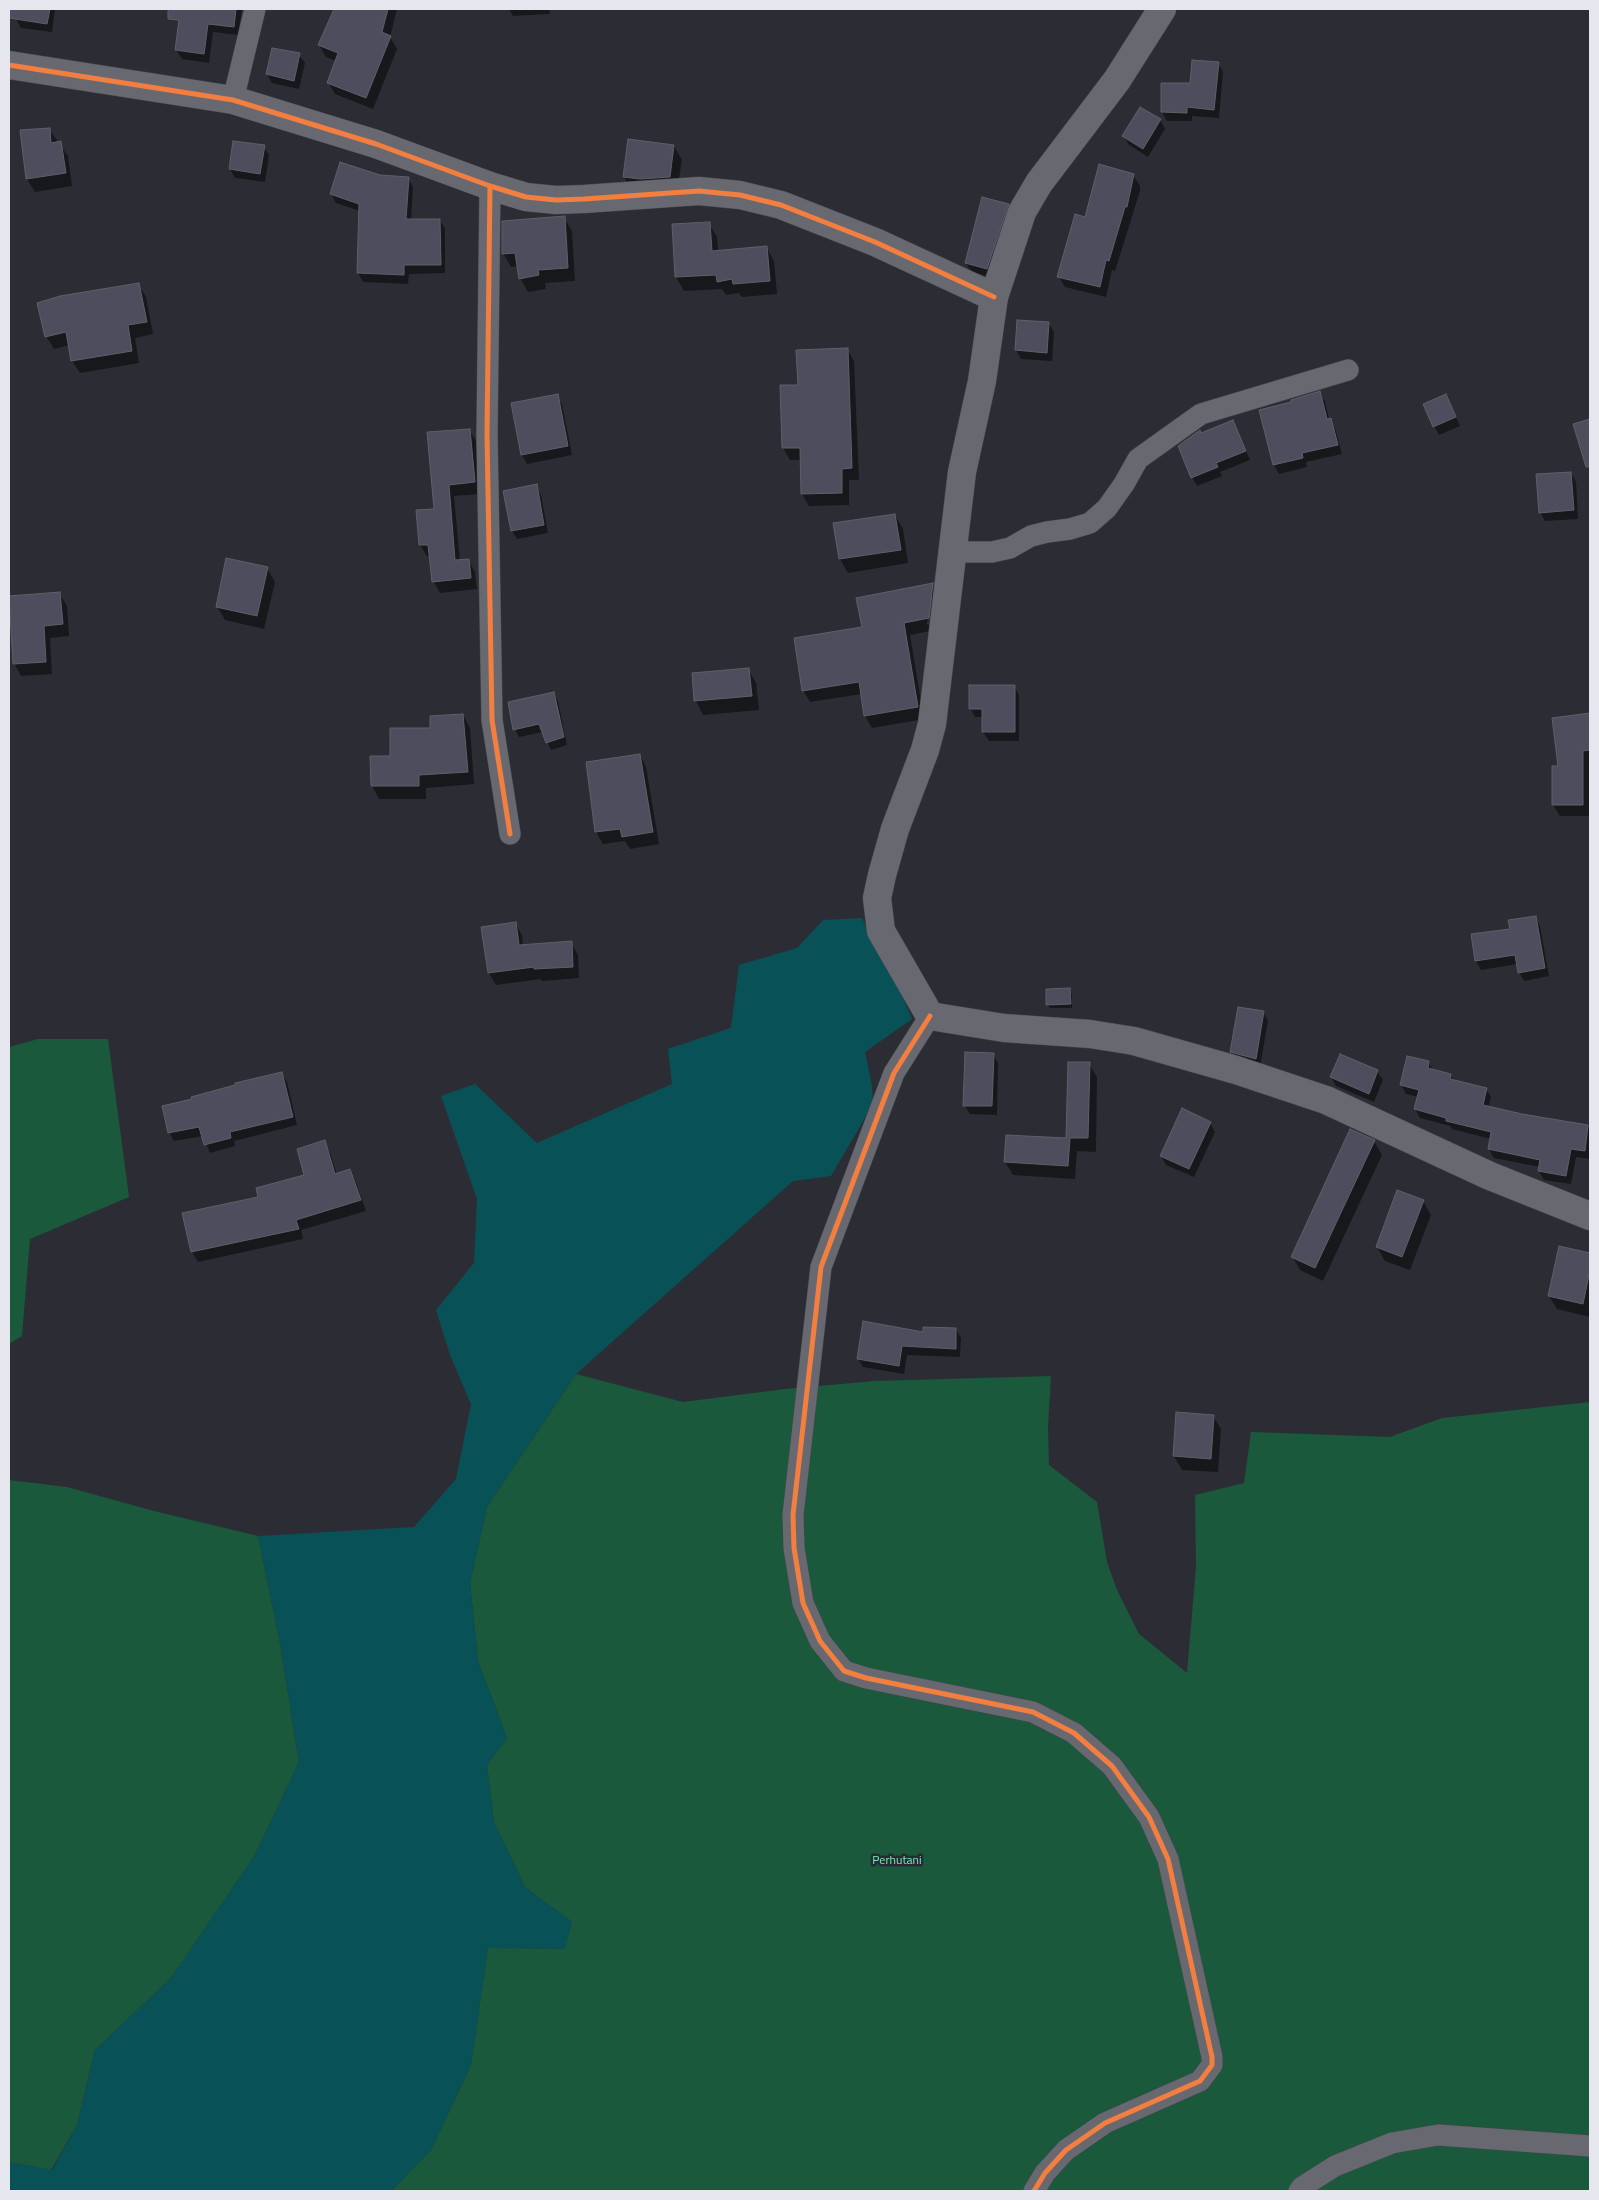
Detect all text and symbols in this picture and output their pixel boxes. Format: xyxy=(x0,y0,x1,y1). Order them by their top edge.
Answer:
park label: Perhutani xyxy=(872,1854,922,1868)

